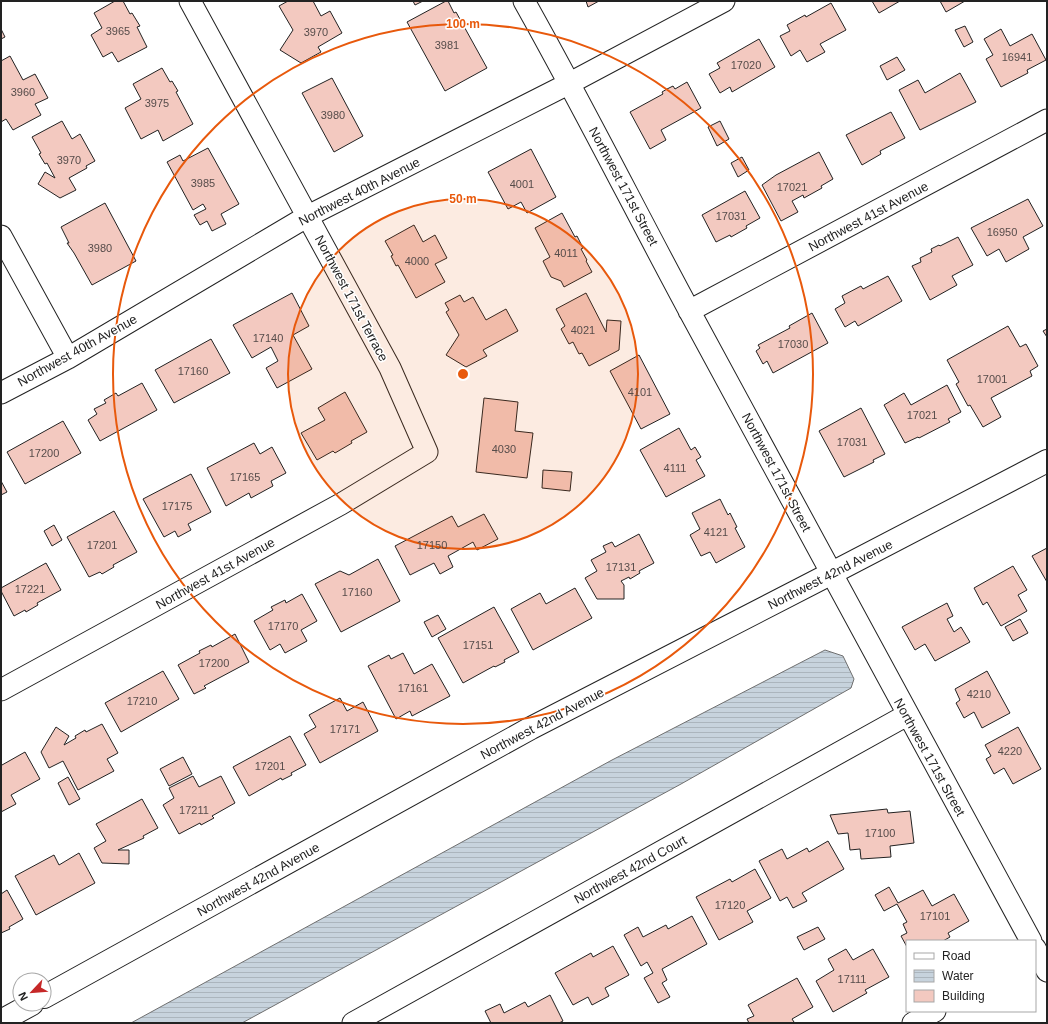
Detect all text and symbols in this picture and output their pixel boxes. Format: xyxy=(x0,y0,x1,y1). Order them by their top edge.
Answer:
text: 100 m xyxy=(446,17,480,31)
house number: 3965 xyxy=(106,25,130,37)
house number: 3970 xyxy=(304,26,328,38)
house number: 3981 xyxy=(435,39,459,51)
house number: 16941 xyxy=(1002,51,1032,63)
house number: 17020 xyxy=(731,59,761,71)
house number: 3960 xyxy=(11,86,35,98)
house number: 3975 xyxy=(145,97,169,109)
house number: 3980 xyxy=(321,109,345,121)
street label: Northwest 171st Street xyxy=(586,124,661,248)
house number: 3970 xyxy=(57,154,81,166)
street label: Northwest 40th Avenue xyxy=(296,154,422,229)
house number: 3985 xyxy=(191,177,215,189)
house number: 4001 xyxy=(510,178,534,190)
street label: Northwest 41st Avenue xyxy=(806,178,931,254)
house number: 17021 xyxy=(777,181,807,193)
text: 50 m xyxy=(449,192,477,206)
house number: 17031 xyxy=(716,210,746,222)
house number: 16950 xyxy=(987,226,1017,238)
street label: Northwest 171st Terrace xyxy=(312,233,391,364)
house number: 3980 xyxy=(88,242,112,254)
house number: 4011 xyxy=(554,247,578,259)
house number: 4000 xyxy=(405,255,429,267)
street label: Northwest 40th Avenue xyxy=(15,311,140,390)
house number: 4021 xyxy=(571,324,595,336)
house number: 17140 xyxy=(253,332,283,344)
house number: 17030 xyxy=(778,338,808,350)
house number: 17160 xyxy=(178,365,208,377)
centre of rings xyxy=(456,367,470,381)
house number: 17001 xyxy=(977,373,1007,385)
house number: 4101 xyxy=(628,386,652,398)
house number: 17021 xyxy=(907,409,937,421)
street label: Northwest 171st Street xyxy=(739,410,814,534)
house number: 17031 xyxy=(837,436,867,448)
house number: 4030 xyxy=(492,443,516,455)
house number: 17200 xyxy=(29,447,59,459)
house number: 4111 xyxy=(664,462,686,474)
house number: 17165 xyxy=(230,471,260,483)
house number: 17175 xyxy=(162,500,192,512)
house number: 4121 xyxy=(704,526,728,538)
street label: Northwest 41st Avenue xyxy=(153,535,277,612)
street label: Northwest 42nd Avenue xyxy=(765,536,895,612)
house number: 17201 xyxy=(87,539,117,551)
house number: 17150 xyxy=(417,539,447,551)
house number: 17131 xyxy=(606,561,636,573)
house number: 17221 xyxy=(15,583,45,595)
house number: 17160 xyxy=(342,586,372,598)
house number: 17170 xyxy=(268,620,298,632)
house number: 17151 xyxy=(463,639,493,651)
house number: 17200 xyxy=(199,657,229,669)
house number: 17161 xyxy=(398,682,428,694)
street label: Northwest 42nd Avenue xyxy=(478,684,607,762)
house number: 4210 xyxy=(967,688,991,700)
house number: 17210 xyxy=(127,695,157,707)
street label: Northwest 171st Street xyxy=(891,696,968,819)
house number: 17171 xyxy=(330,723,360,735)
house number: 4220 xyxy=(998,745,1022,757)
house number: 17201 xyxy=(255,760,285,772)
house number: 17211 xyxy=(179,804,209,816)
house number: 17100 xyxy=(865,827,895,839)
street label: Northwest 42nd Court xyxy=(571,832,690,907)
street label: Northwest 42nd Avenue xyxy=(194,839,322,919)
house number: 17120 xyxy=(715,899,745,911)
house number: 17101 xyxy=(920,910,950,922)
legend xyxy=(906,940,1036,1012)
text: Road xyxy=(942,949,971,963)
text: Water xyxy=(942,969,974,983)
north arrow xyxy=(12,972,52,1012)
house number: 17111 xyxy=(838,973,866,985)
text: Building xyxy=(942,989,985,1003)
text: N xyxy=(16,990,30,1003)

